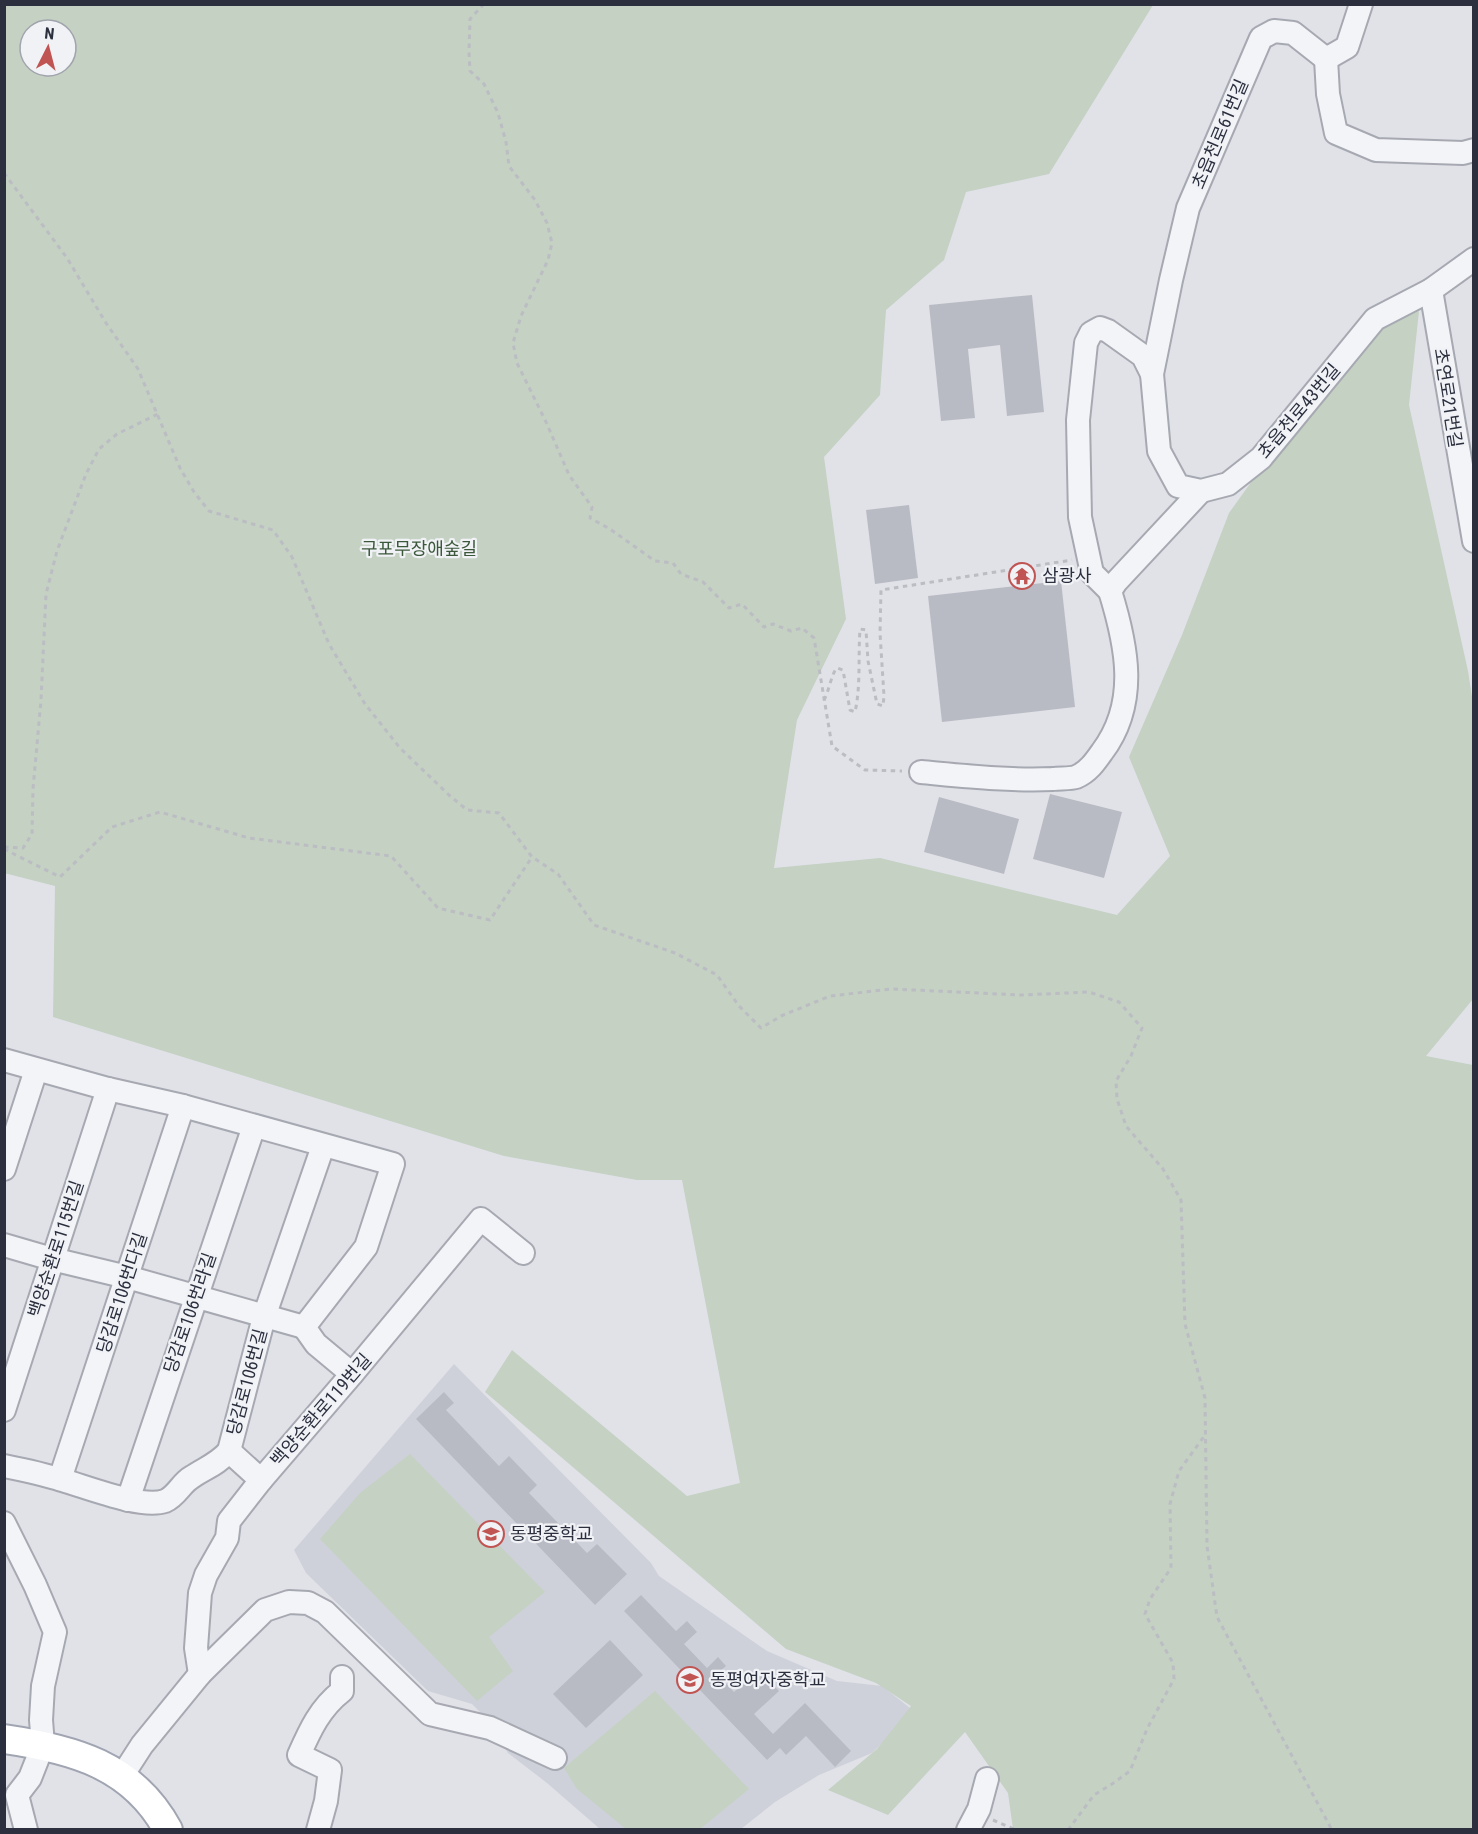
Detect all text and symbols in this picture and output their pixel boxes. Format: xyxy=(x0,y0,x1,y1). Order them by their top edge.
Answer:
north arrow xyxy=(18,18,78,78)
text: N xyxy=(44,24,55,44)
street label: 초읍천로61번길 xyxy=(1187,76,1252,192)
street label: 초연로21번길 xyxy=(1430,347,1467,449)
street label: 초읍천로43번길 xyxy=(1253,359,1344,462)
park label: 구포무장애숲길 xyxy=(361,538,477,559)
temple icon: 삼광사 xyxy=(1007,561,1037,591)
place label: 삼광사 xyxy=(1042,565,1092,586)
street label: 백양순환로115번길 xyxy=(24,1178,88,1320)
street label: 당감로106번다길 xyxy=(92,1230,151,1356)
street label: 당감로106번라길 xyxy=(159,1250,220,1376)
street label: 당감로106번길 xyxy=(222,1326,271,1437)
street label: 백양순환로119번길 xyxy=(266,1349,375,1470)
school or university icon: 동평중학교 xyxy=(476,1519,506,1549)
place label: 동평중학교 xyxy=(510,1523,593,1544)
school or university icon: 동평여자중학교 xyxy=(675,1665,705,1695)
place label: 동평여자중학교 xyxy=(710,1669,826,1690)

